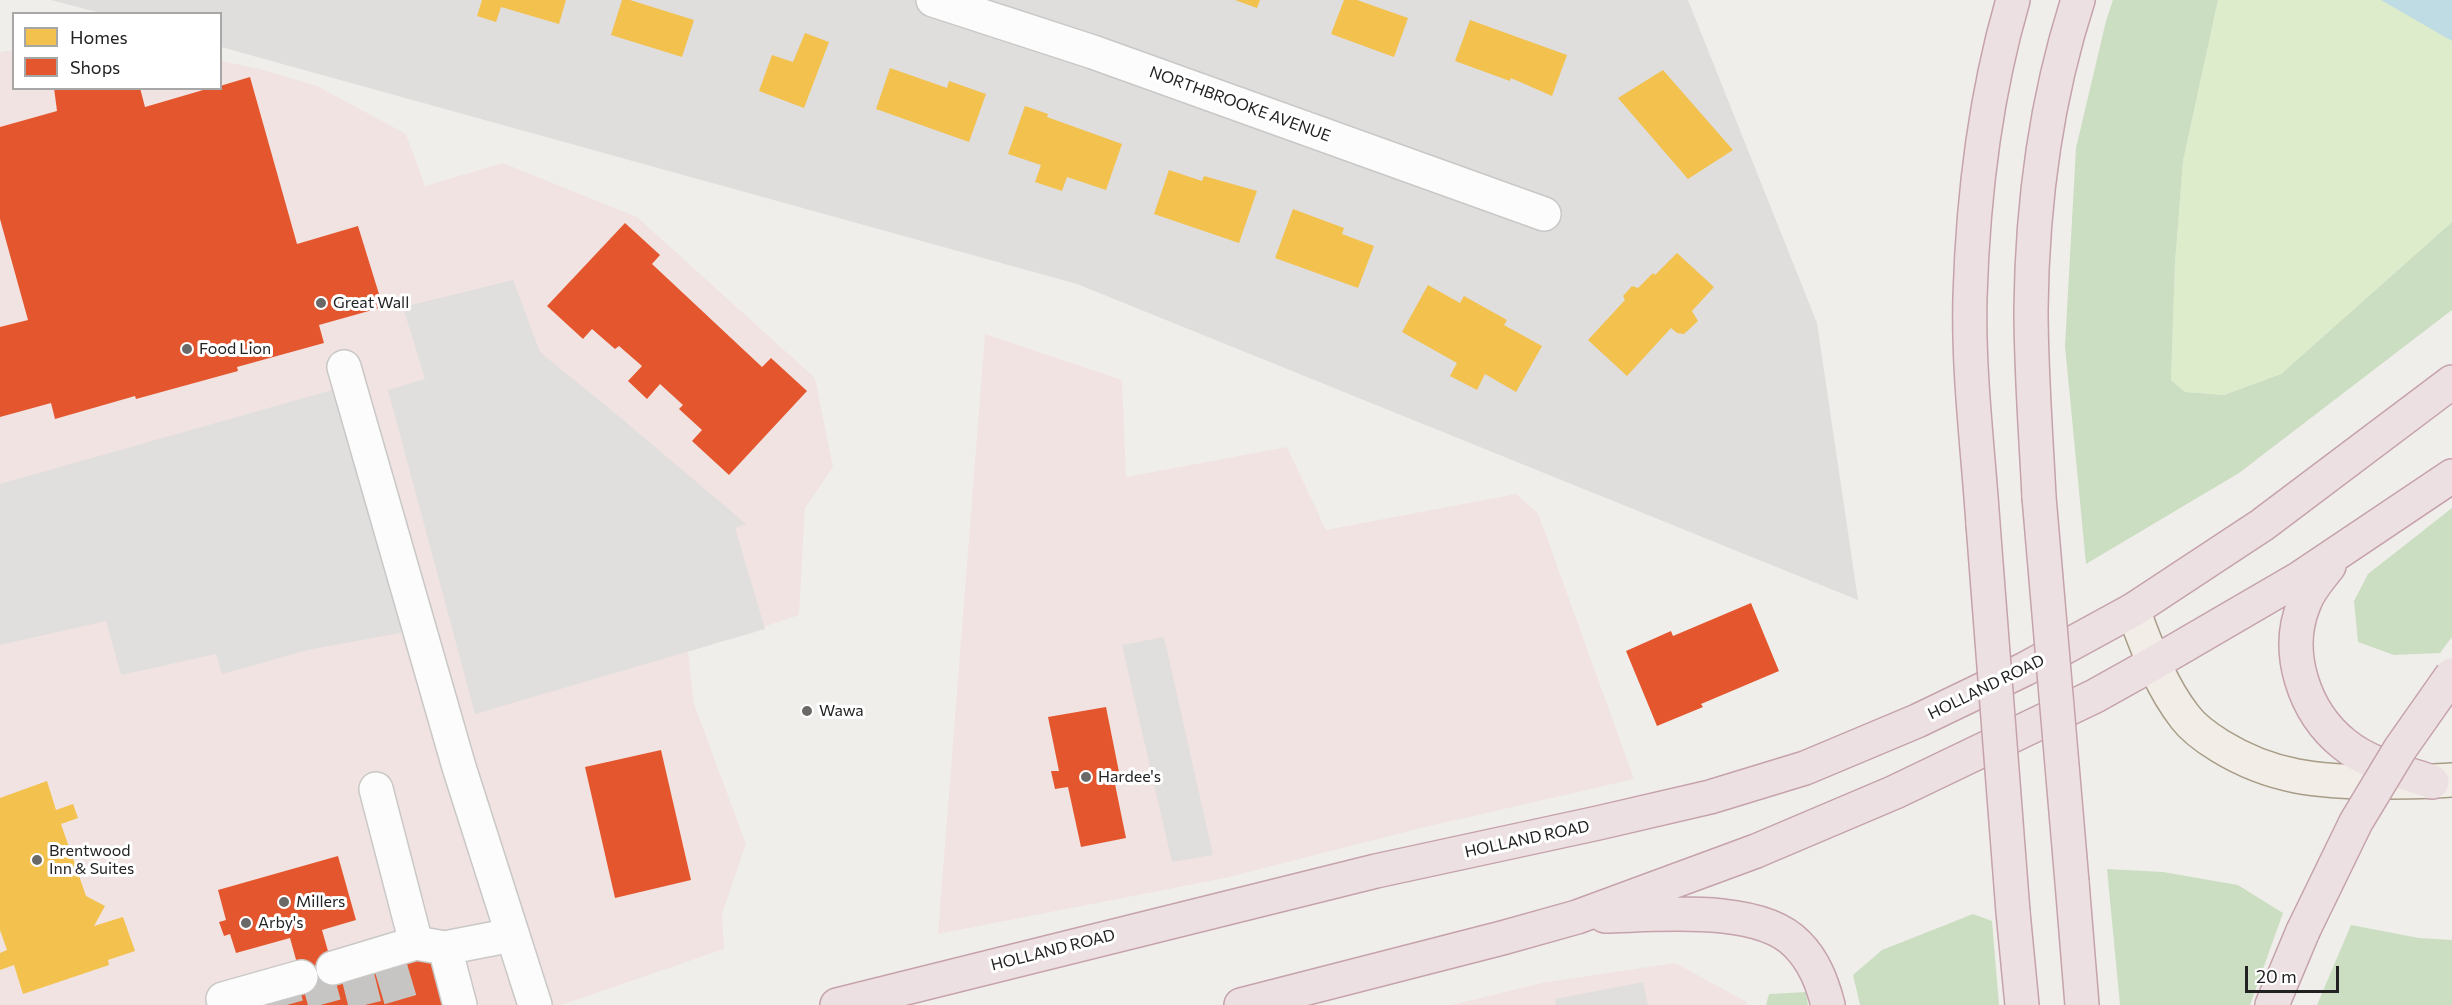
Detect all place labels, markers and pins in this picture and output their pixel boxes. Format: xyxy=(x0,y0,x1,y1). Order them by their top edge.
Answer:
place label: Great Wall xyxy=(333,293,409,313)
marker: Great Wall xyxy=(314,296,328,310)
place label: Food Lion xyxy=(199,339,271,359)
marker: Food Lion xyxy=(180,342,194,356)
place label: Wawa xyxy=(819,701,864,721)
marker: Wawa xyxy=(800,704,814,718)
place label: Hardee's xyxy=(1098,767,1161,787)
marker: Hardee's xyxy=(1079,770,1093,784)
place label: Brentwood Inn & Suites xyxy=(49,841,134,879)
marker: Brentwood Inn & Suites xyxy=(30,853,44,867)
place label: Millers xyxy=(296,892,345,912)
marker: Millers xyxy=(277,895,291,909)
place label: Arby's xyxy=(258,913,303,933)
marker: Arby's xyxy=(239,916,253,930)

